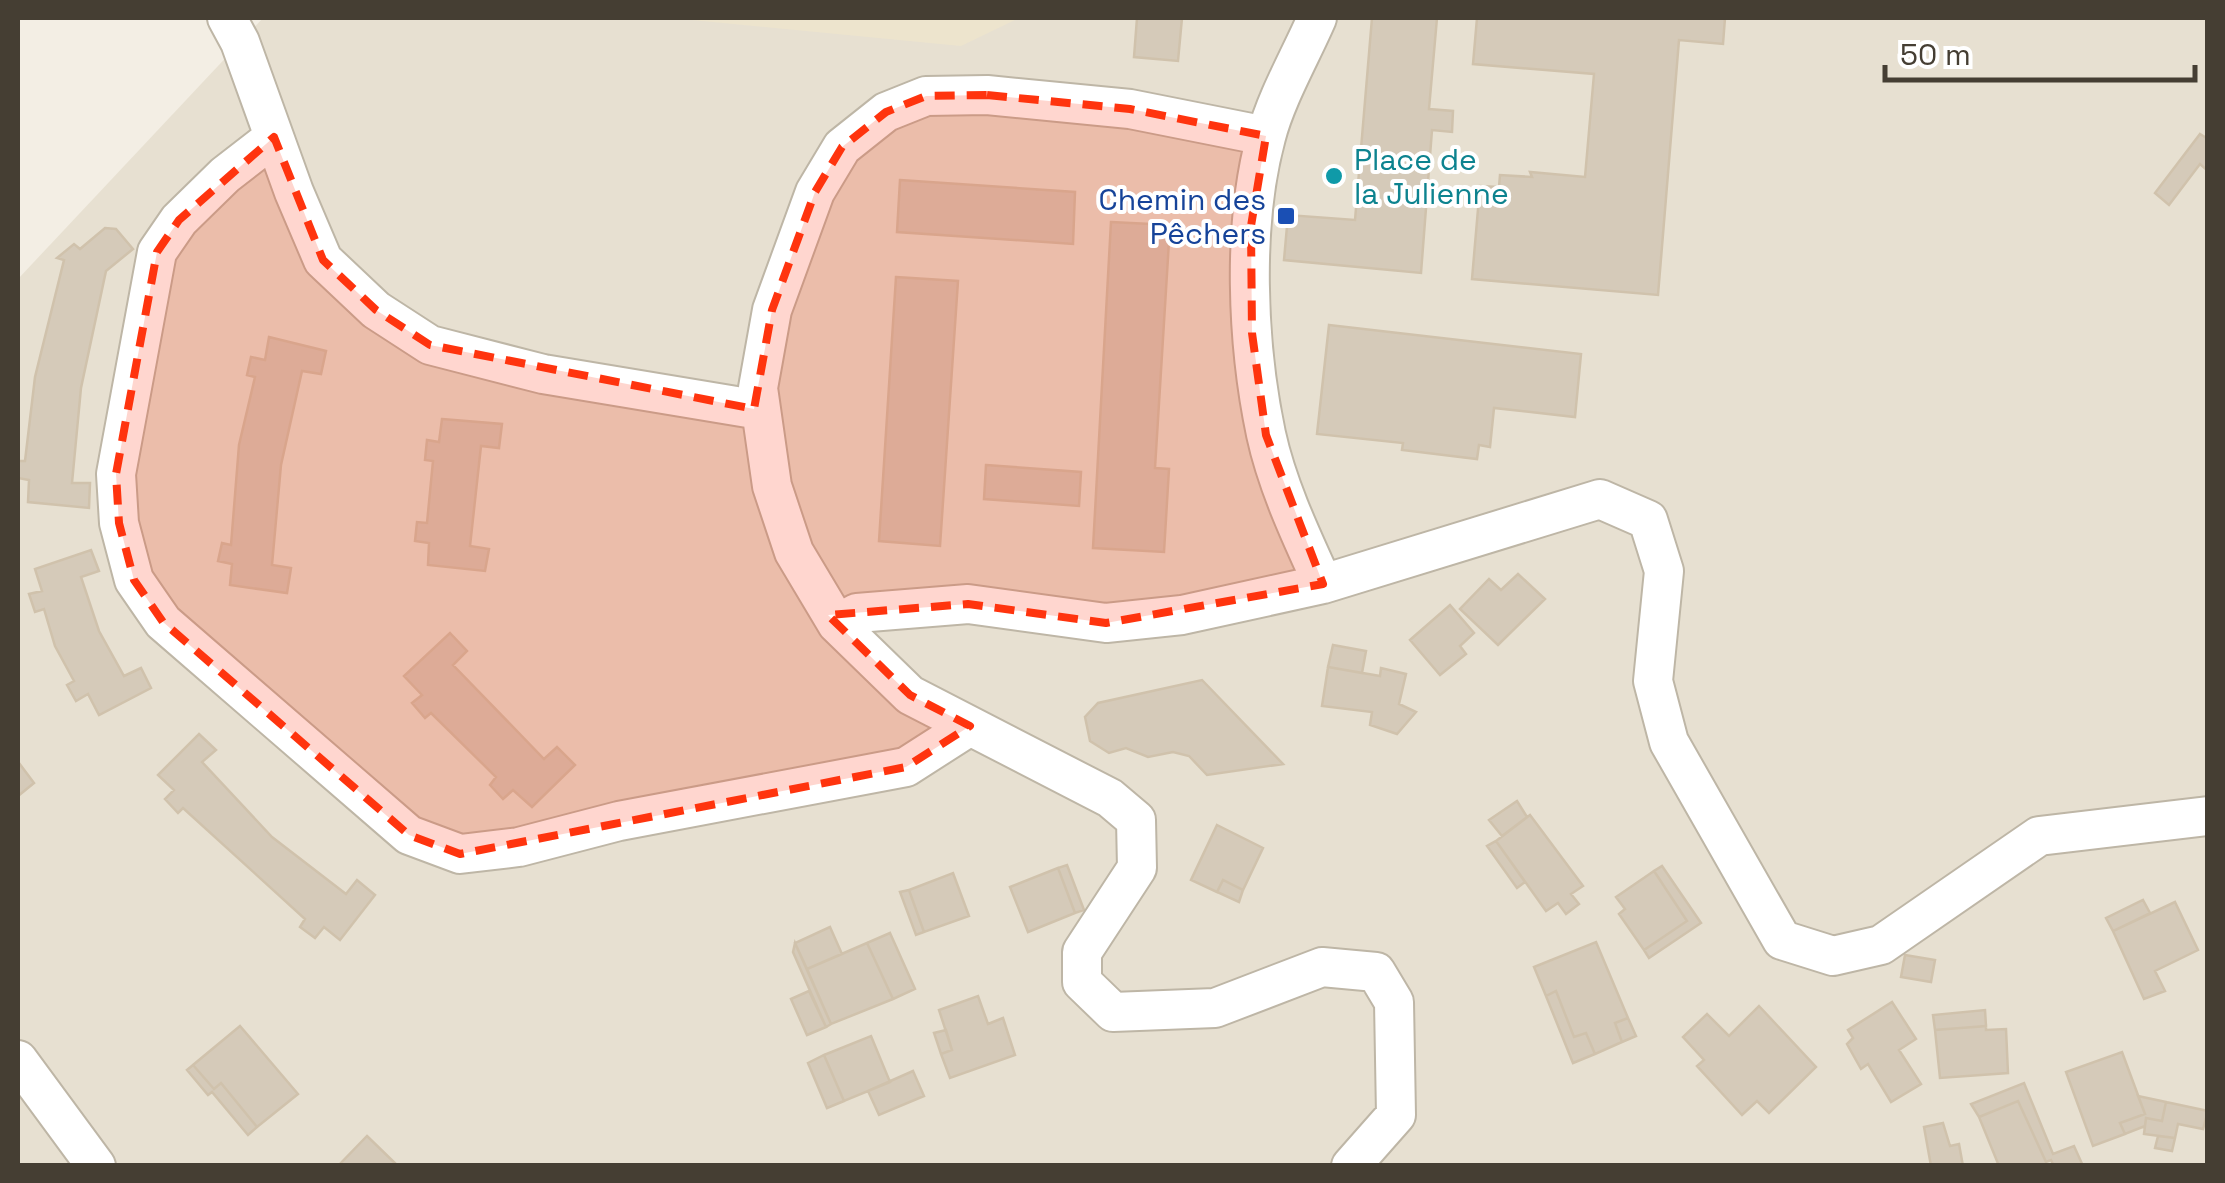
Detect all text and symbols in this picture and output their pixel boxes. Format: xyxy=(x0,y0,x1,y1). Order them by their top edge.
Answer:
scale bar xyxy=(1885,20,2195,82)
text: 50 m xyxy=(1900,35,1971,74)
place label: Place de la Julienne xyxy=(1354,140,1509,213)
marker: Place de la Julienne xyxy=(1323,165,1345,187)
place label: Chemin des Pêchers xyxy=(1098,180,1266,253)
marker: Chemin des Pêchers xyxy=(1275,205,1297,227)

